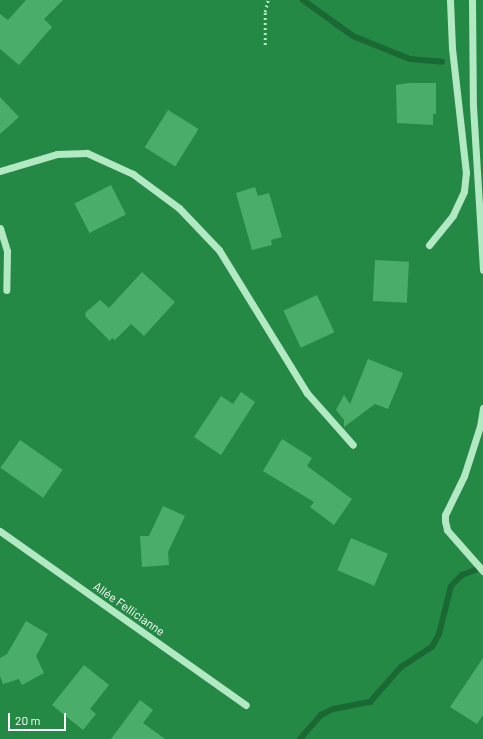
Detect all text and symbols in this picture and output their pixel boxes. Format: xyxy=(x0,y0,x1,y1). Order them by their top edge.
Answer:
street label: Allée Fellicianne xyxy=(90,579,168,639)
scale bar xyxy=(10,705,68,731)
text: 20 m xyxy=(15,713,41,727)

